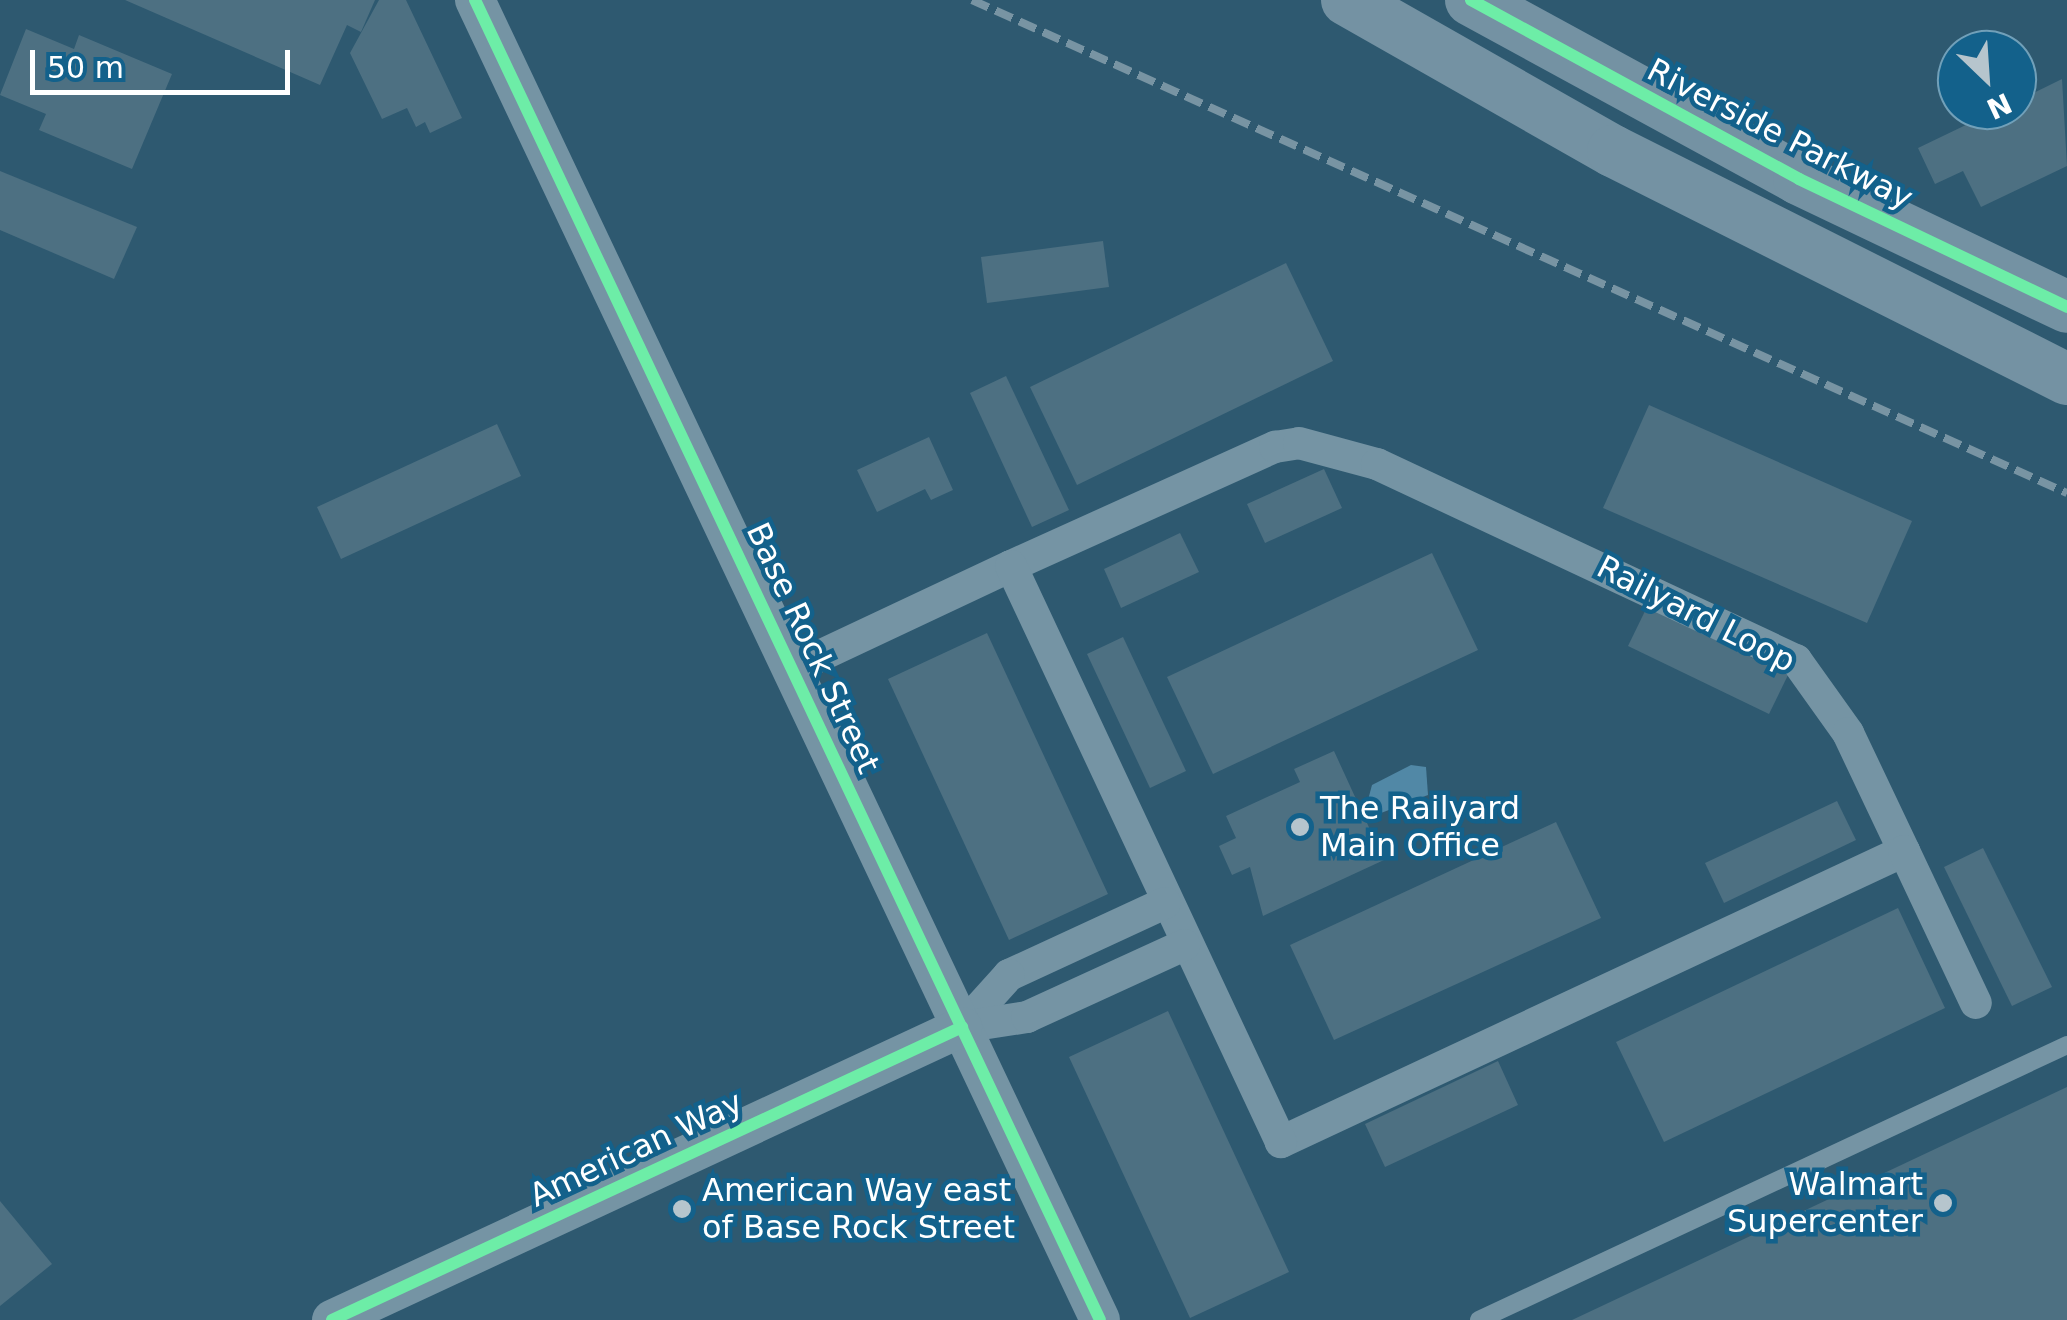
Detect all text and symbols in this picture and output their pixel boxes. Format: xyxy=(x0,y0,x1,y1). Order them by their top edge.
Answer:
scale bar xyxy=(35,30,295,92)
north arrow xyxy=(1937,30,2037,130)
text: 50 m xyxy=(47,50,124,85)
street label: Riverside Parkway xyxy=(1641,50,1919,218)
text: N xyxy=(1981,86,2017,126)
street label: Base Rock Street xyxy=(738,517,888,779)
street label: Railyard Loop xyxy=(1590,548,1802,680)
place label: The Railyard Main Office xyxy=(1320,790,1520,865)
marker: The Railyard Main Office xyxy=(1289,816,1311,838)
street label: American Way xyxy=(523,1083,749,1215)
place label: Walmart Supercenter xyxy=(1727,1166,1923,1241)
place label: American Way east of Base Rock Street xyxy=(702,1172,1015,1247)
marker: Walmart Supercenter xyxy=(1932,1192,1954,1214)
marker: American Way east of Base Rock Street xyxy=(671,1198,693,1220)

